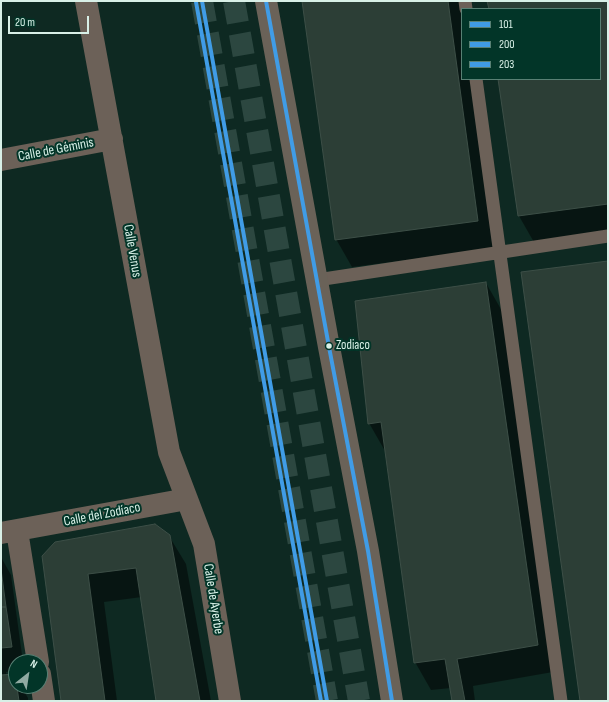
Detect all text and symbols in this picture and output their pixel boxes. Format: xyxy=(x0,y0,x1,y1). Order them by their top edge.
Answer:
scale bar xyxy=(10,8,91,34)
legend xyxy=(461,8,601,80)
text: 20 m xyxy=(15,15,35,30)
text: 101 xyxy=(499,17,513,32)
text: 200 xyxy=(499,37,515,52)
text: 203 xyxy=(499,57,514,72)
street label: Calle de Géminis xyxy=(17,134,95,166)
street label: Calle Venus xyxy=(119,223,145,279)
place label: Zodiaco xyxy=(336,338,370,354)
marker: Zodiaco xyxy=(324,341,334,351)
street label: Calle del Zodíaco xyxy=(62,499,142,531)
street label: Calle de Ayerbe xyxy=(199,563,227,635)
north arrow xyxy=(8,654,48,694)
text: N xyxy=(28,657,40,671)

